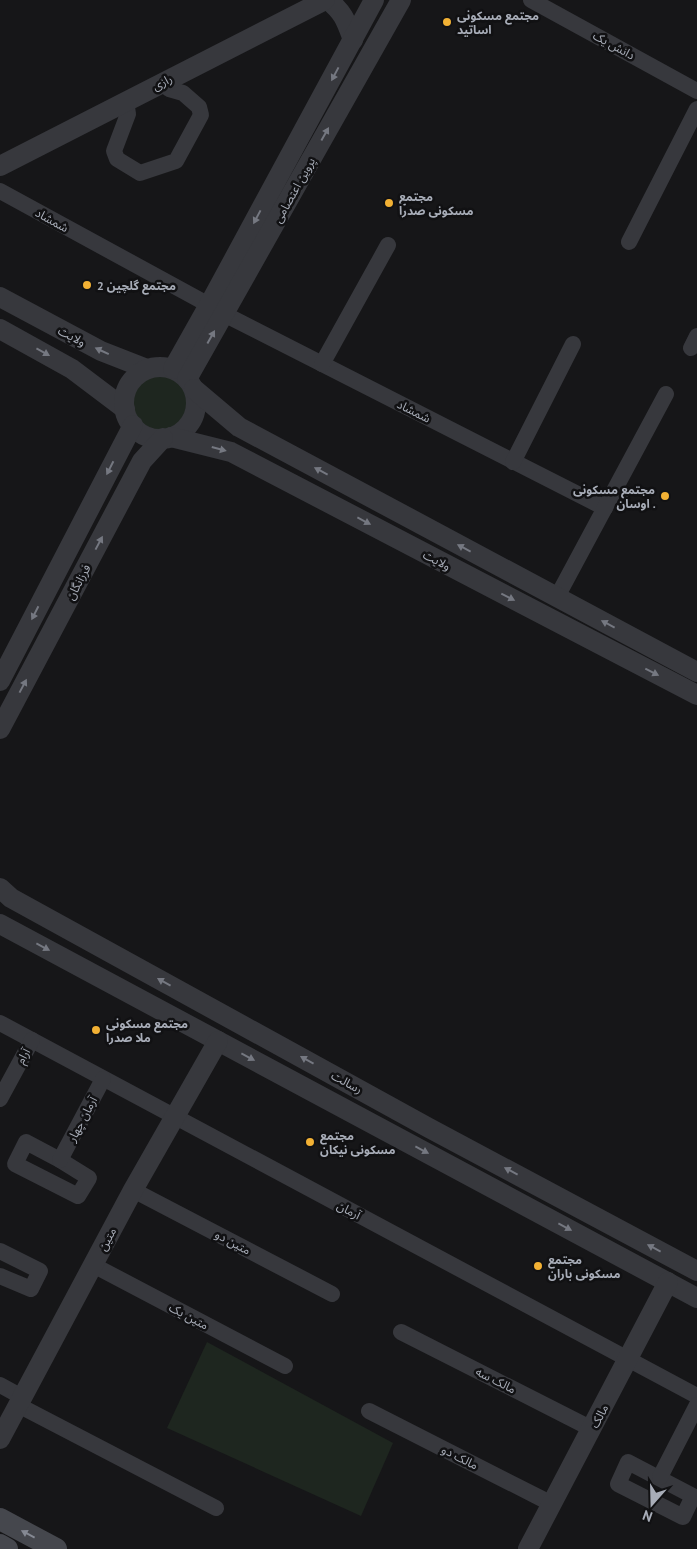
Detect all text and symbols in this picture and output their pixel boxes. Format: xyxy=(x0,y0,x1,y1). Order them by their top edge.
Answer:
place label: مجتمع مسکونی اساتید xyxy=(457,8,539,37)
marker: مجتمع مسکونی اساتید xyxy=(441,16,453,28)
street label: دانش یک xyxy=(590,27,638,63)
one-way arrow xyxy=(330,67,339,80)
street label: رازی xyxy=(149,71,175,93)
one-way arrow xyxy=(321,128,330,141)
street label: پروین اعتصامی xyxy=(270,155,319,226)
place label: مجتمع مسکونی صدرا xyxy=(399,189,473,218)
marker: مجتمع مسکونی صدرا xyxy=(383,197,395,209)
street label: شمشاد xyxy=(33,205,71,235)
one-way arrow xyxy=(253,209,261,224)
place label: مجتمع گلچین 2 xyxy=(97,278,176,295)
marker: مجتمع گلچین 2 xyxy=(81,279,93,291)
street label: ولایت xyxy=(56,323,88,349)
one-way arrow xyxy=(207,330,216,343)
one-way arrow xyxy=(95,346,109,354)
one-way arrow xyxy=(36,348,49,357)
street label: شمشاد xyxy=(395,396,433,426)
one-way arrow xyxy=(211,445,226,453)
one-way arrow xyxy=(106,461,114,476)
one-way arrow xyxy=(314,467,328,475)
place label: مجتمع مسکونی اوسان . xyxy=(573,482,656,511)
marker: مجتمع مسکونی اوسان . xyxy=(659,490,671,502)
one-way arrow xyxy=(357,517,370,526)
one-way arrow xyxy=(95,535,103,550)
one-way arrow xyxy=(457,544,471,552)
street label: ولایت xyxy=(421,547,453,573)
street label: فرزانگان xyxy=(62,562,94,602)
one-way arrow xyxy=(500,593,515,601)
one-way arrow xyxy=(31,605,39,620)
one-way arrow xyxy=(600,620,615,628)
one-way arrow xyxy=(645,668,659,676)
one-way arrow xyxy=(19,679,27,693)
one-way arrow xyxy=(36,943,50,951)
one-way arrow xyxy=(157,978,171,986)
place label: مجتمع مسکونی ملا صدرا xyxy=(106,1016,188,1045)
marker: مجتمع مسکونی ملا صدرا xyxy=(90,1024,102,1036)
street label: آرام xyxy=(13,1045,35,1067)
one-way arrow xyxy=(240,1053,255,1061)
one-way arrow xyxy=(299,1056,314,1064)
street label: رسالت xyxy=(329,1067,365,1097)
street label: آرمان چهار xyxy=(63,1093,101,1146)
place label: مجتمع مسکونی نیکان xyxy=(320,1128,396,1157)
marker: مجتمع مسکونی نیکان xyxy=(304,1136,316,1148)
one-way arrow xyxy=(415,1146,428,1155)
one-way arrow xyxy=(503,1167,518,1175)
street label: آرمان xyxy=(335,1198,364,1223)
one-way arrow xyxy=(558,1223,572,1231)
street label: متین xyxy=(95,1225,119,1253)
street label: متین دو xyxy=(213,1226,253,1258)
one-way arrow xyxy=(647,1244,661,1252)
place label: مجتمع مسکونی باران xyxy=(548,1252,620,1281)
marker: مجتمع مسکونی باران xyxy=(532,1260,544,1272)
street label: متین یک xyxy=(167,1299,211,1333)
street label: مالک سه xyxy=(473,1364,519,1396)
street label: مالک xyxy=(587,1402,611,1430)
street label: مالک دو xyxy=(439,1441,481,1473)
north arrow xyxy=(627,1479,677,1529)
text: N xyxy=(640,1506,655,1526)
one-way arrow xyxy=(21,1530,35,1538)

